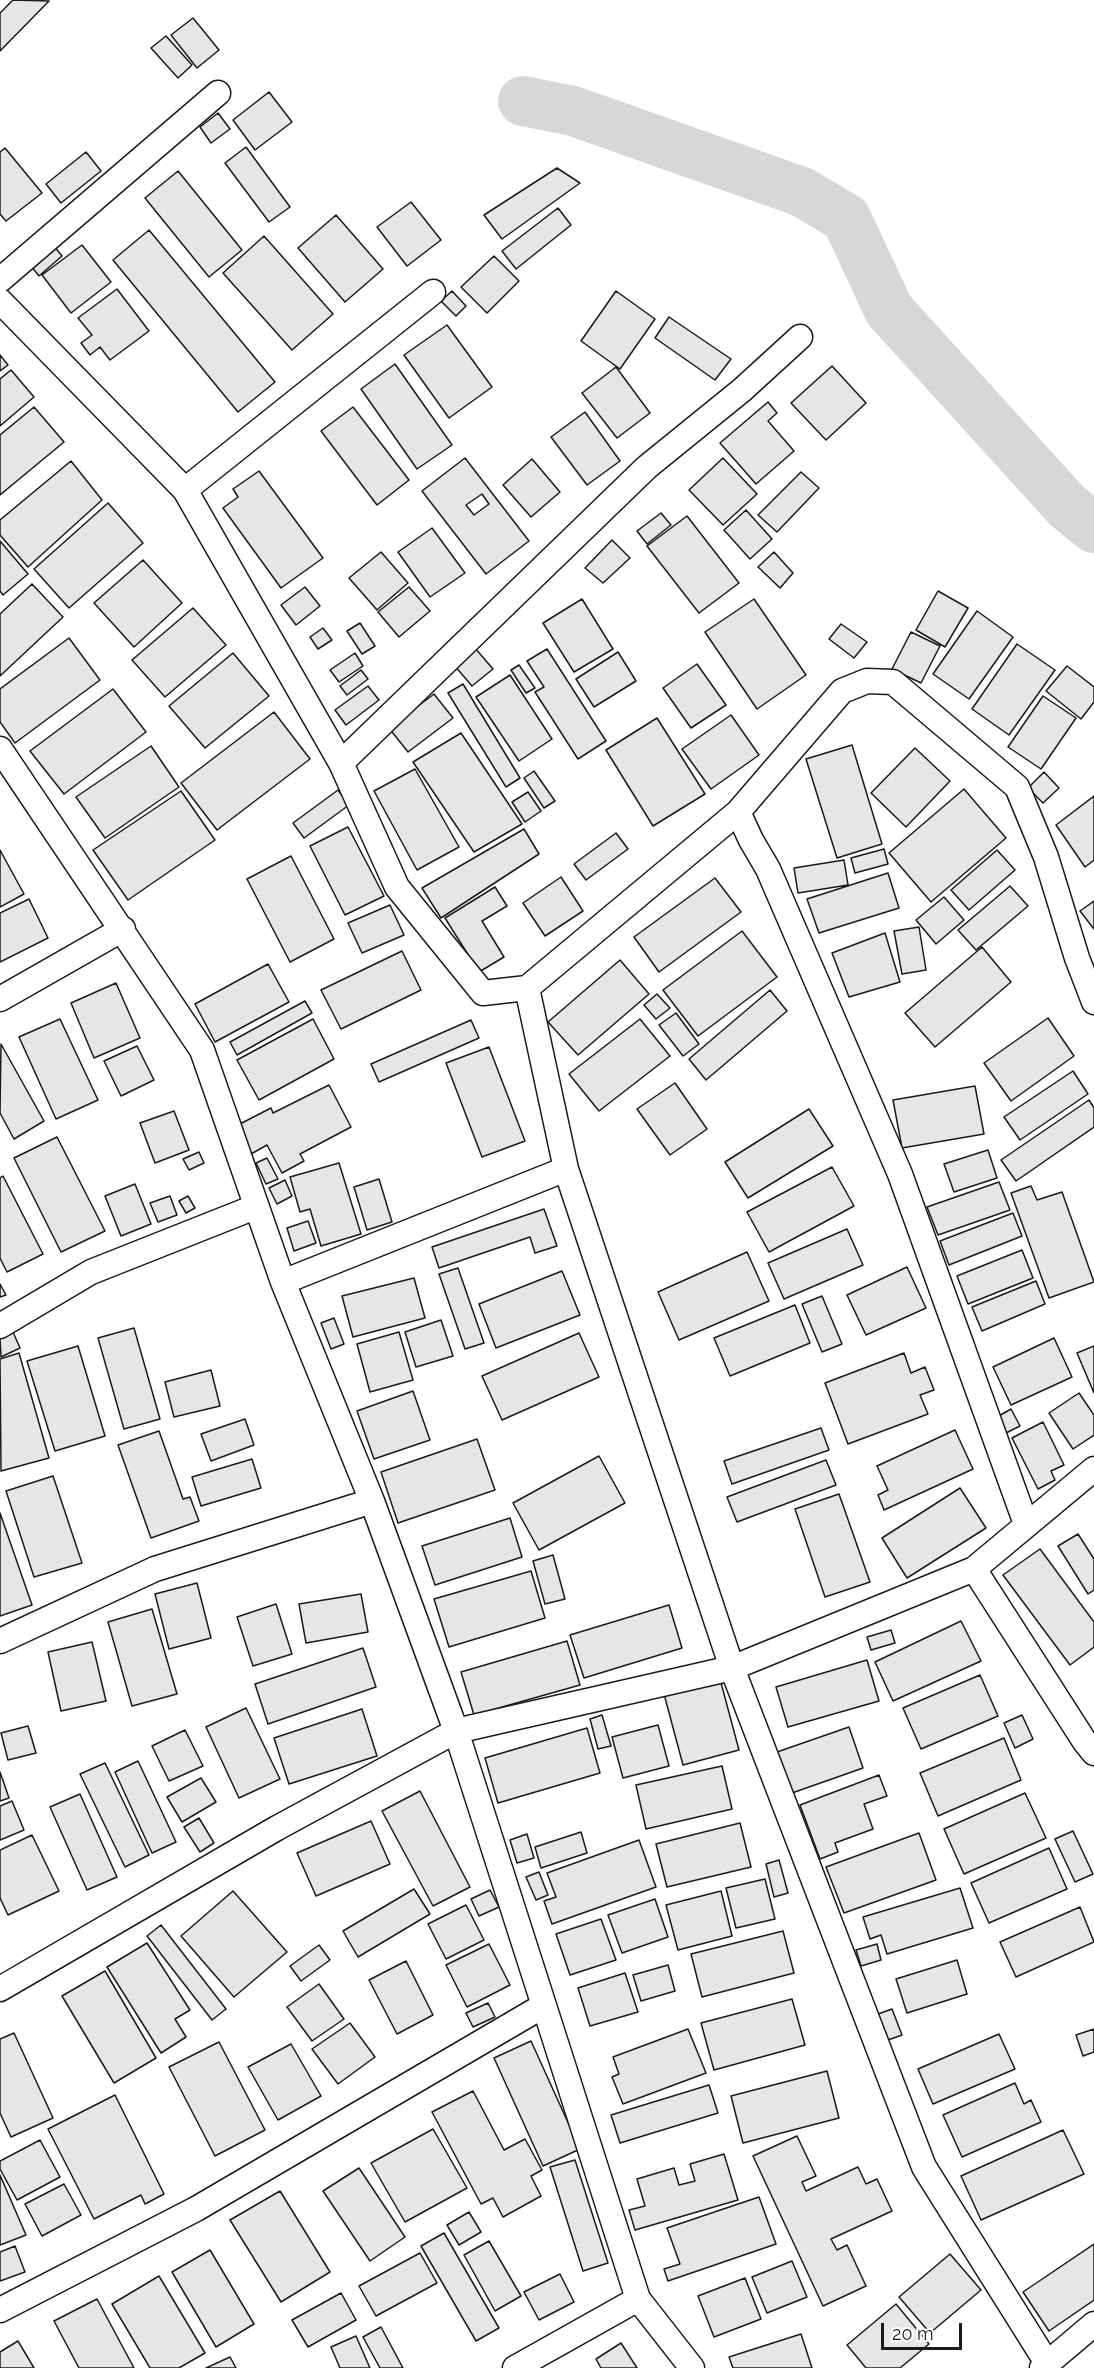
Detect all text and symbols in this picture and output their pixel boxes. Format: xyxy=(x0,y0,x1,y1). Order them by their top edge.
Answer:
scale bar xyxy=(884,2311,965,2349)
text: 20 m xyxy=(892,2323,934,2344)

